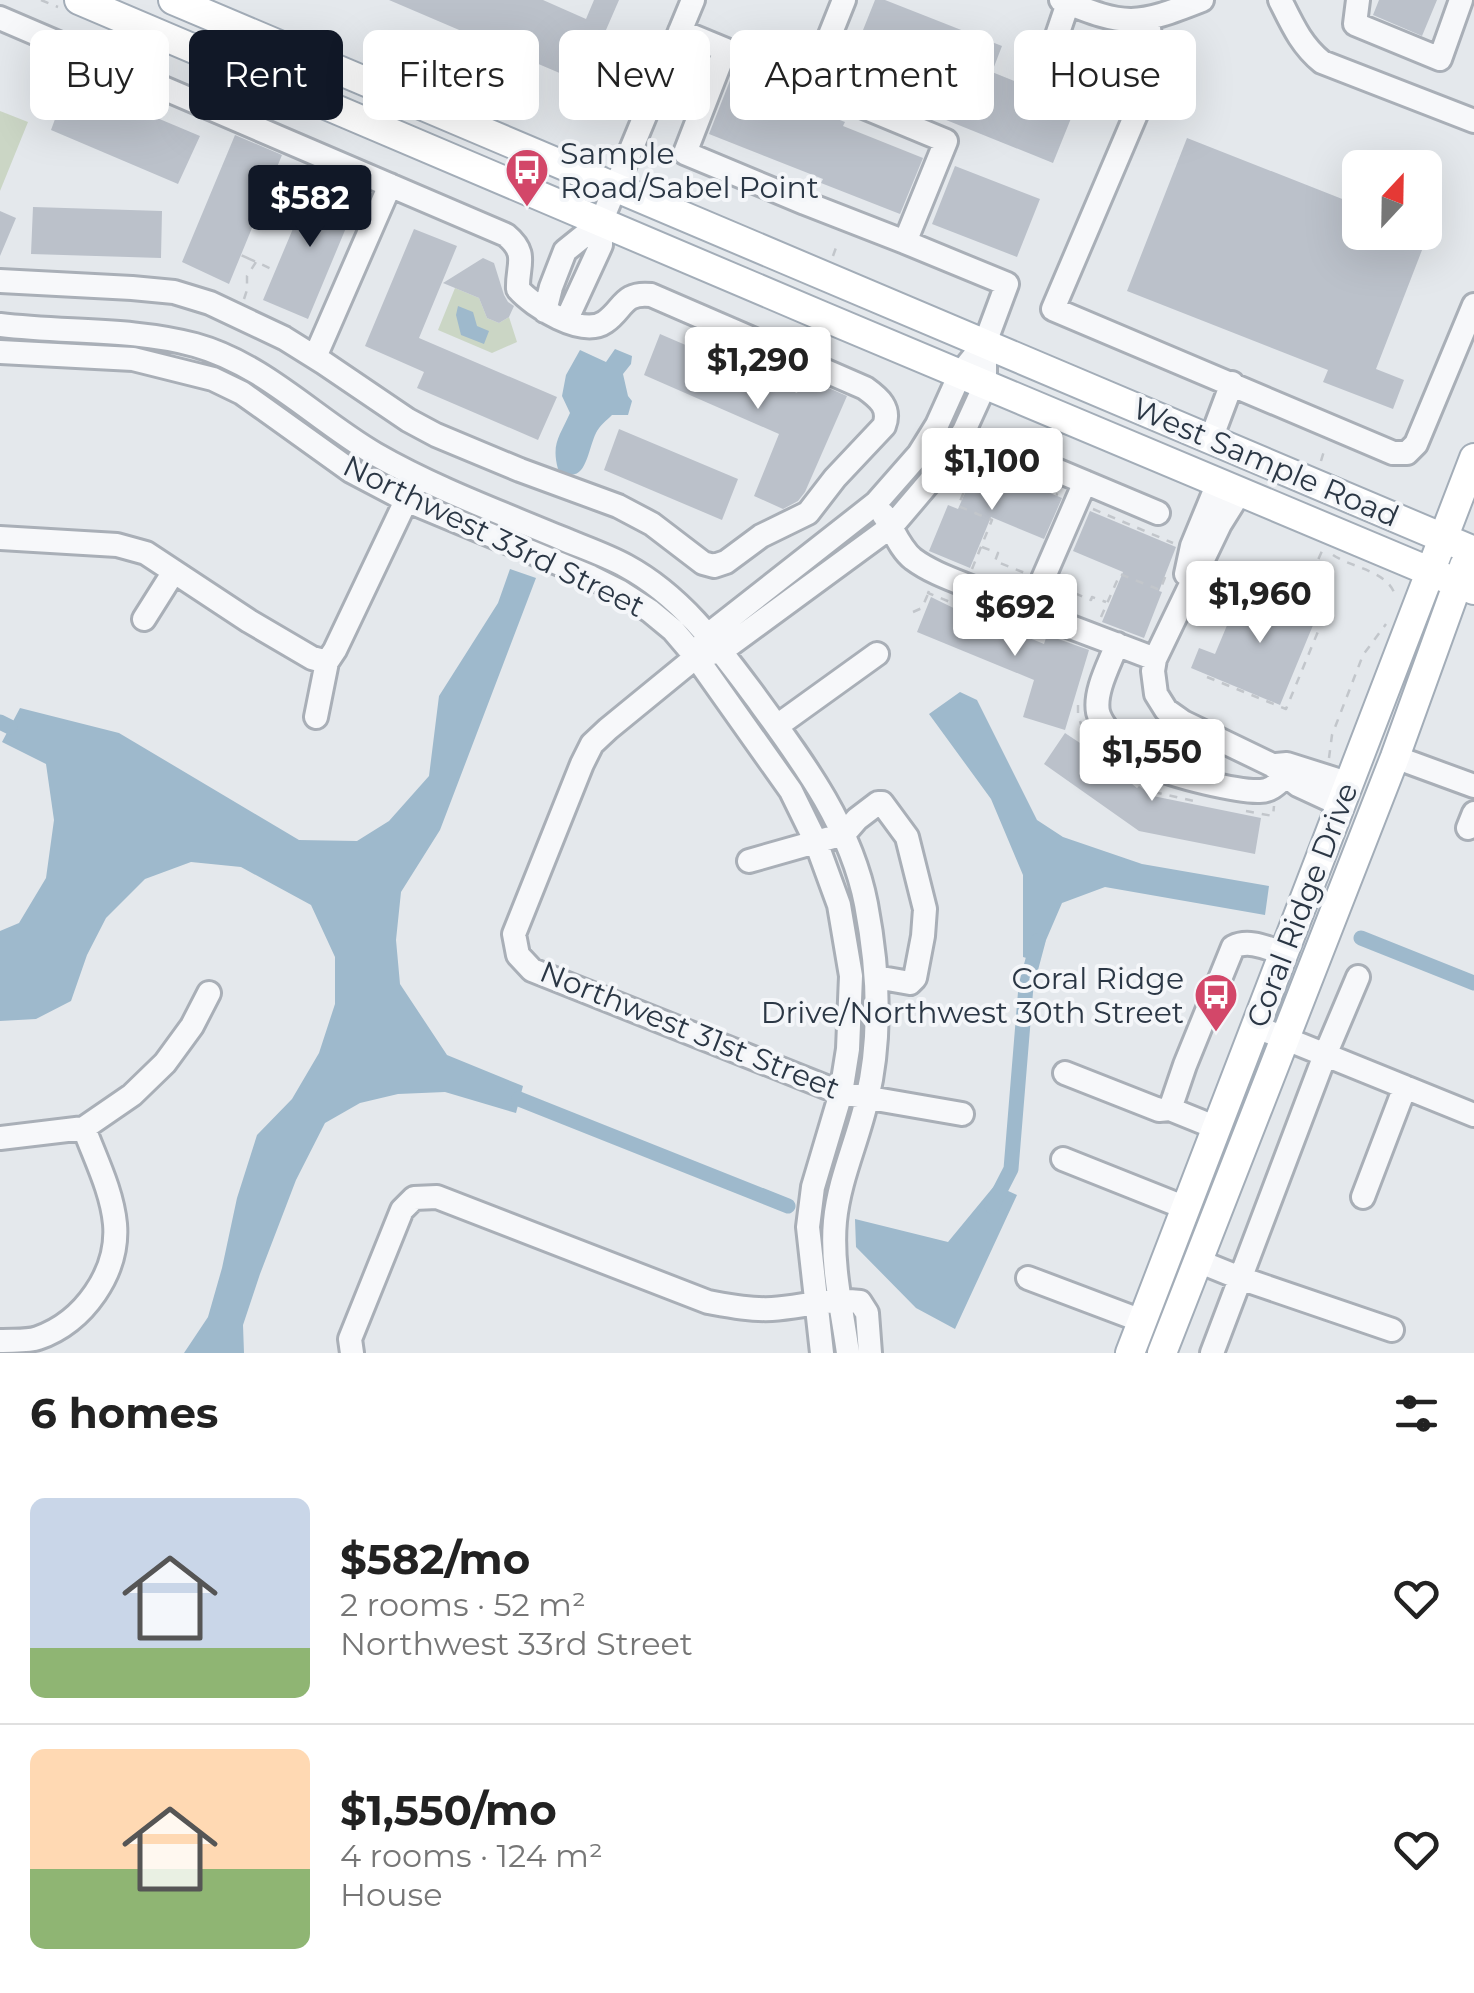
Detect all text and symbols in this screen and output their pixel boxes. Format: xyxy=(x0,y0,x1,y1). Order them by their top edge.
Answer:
chip: Buy xyxy=(30,30,169,120)
chip: Rent xyxy=(189,30,343,120)
chip: Filters xyxy=(363,30,539,120)
chip: New xyxy=(559,30,710,120)
chip: Apartment xyxy=(730,30,994,120)
chip: House xyxy=(1014,30,1196,120)
place label: Sample Road/Sabel Point xyxy=(560,135,819,206)
bus stop icon: Sample Road/Sabel Point xyxy=(504,147,550,208)
north arrow xyxy=(1342,150,1442,250)
map controls xyxy=(1342,150,1442,250)
pin: $582 xyxy=(251,165,369,250)
text: $582 xyxy=(270,178,350,217)
pin: $1,290 xyxy=(677,327,839,412)
text: $1,290 xyxy=(707,340,809,379)
street label: West Sample Road xyxy=(1127,389,1405,535)
pin: $1,100 xyxy=(911,428,1073,513)
text: $1,100 xyxy=(944,441,1040,480)
street label: Northwest 33rd Street xyxy=(337,447,651,625)
pin: $1,960 xyxy=(1179,561,1341,646)
pin: $692 xyxy=(956,574,1074,659)
text: $1,960 xyxy=(1208,574,1312,613)
text: $692 xyxy=(975,587,1055,626)
pin: $1,550 xyxy=(1071,719,1233,804)
text: $1,550 xyxy=(1102,732,1202,771)
street label: Coral Ridge Drive xyxy=(1238,777,1366,1033)
street label: Northwest 31st Street xyxy=(535,953,845,1107)
place label: Coral Ridge Drive/Northwest 30th Street xyxy=(761,960,1184,1031)
bus stop icon: Coral Ridge Drive/Northwest 30th Street xyxy=(1193,972,1239,1033)
icon: filters xyxy=(1389,1386,1444,1441)
text: 6 homes xyxy=(30,1387,218,1439)
text: $582/mo xyxy=(340,1533,530,1585)
icon: home xyxy=(110,1538,230,1658)
icon: heart xyxy=(1389,1571,1444,1626)
text: 2 rooms · 52 m² xyxy=(340,1585,586,1624)
text: Northwest 33rd Street xyxy=(340,1624,693,1663)
text: $1,550/mo xyxy=(340,1784,557,1836)
icon: home xyxy=(110,1789,230,1909)
icon: heart xyxy=(1389,1822,1444,1877)
text: 4 rooms · 124 m² xyxy=(340,1836,603,1875)
text: House xyxy=(340,1875,443,1914)

